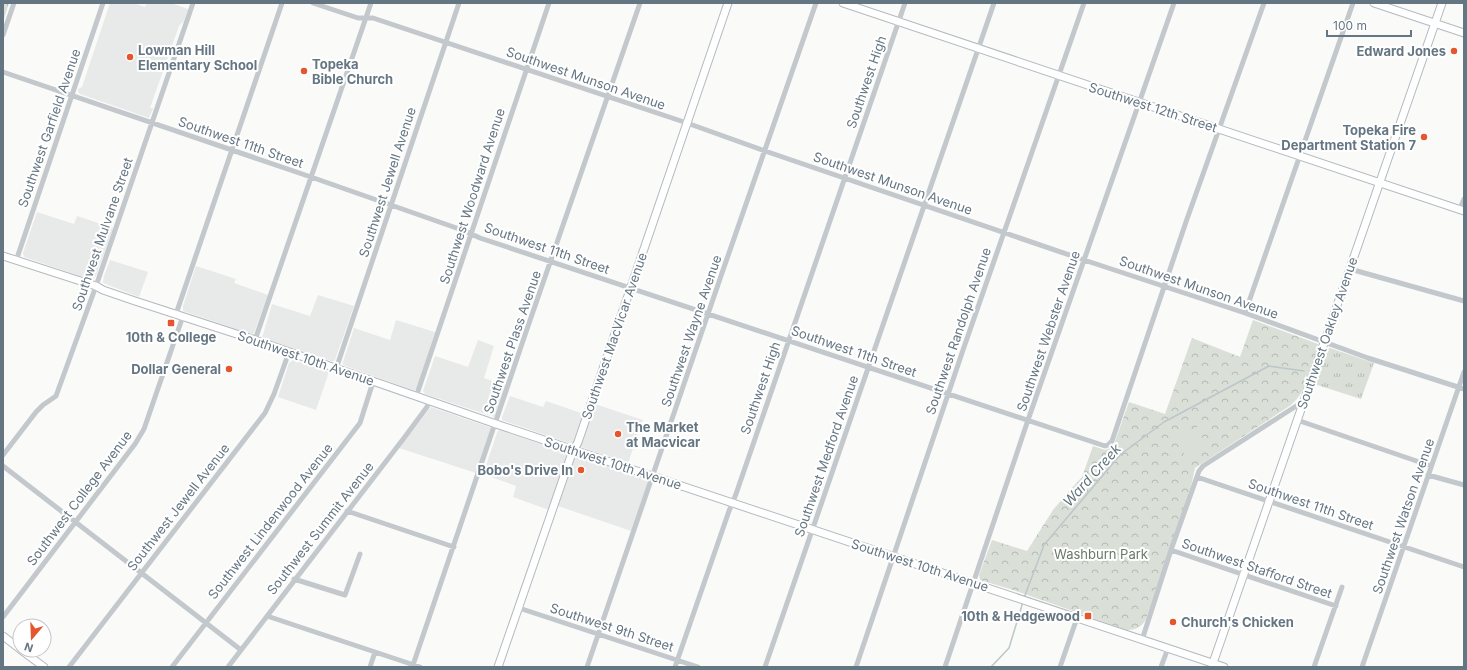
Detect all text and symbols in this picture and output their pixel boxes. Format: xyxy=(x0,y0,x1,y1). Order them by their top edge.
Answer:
scale bar xyxy=(1327,12,1411,38)
text: 100 m xyxy=(1333,18,1367,33)
street label: Southwest High xyxy=(843,34,889,130)
place label: Lowman Hill Elementary School xyxy=(138,42,257,73)
street label: Southwest Munson Avenue xyxy=(504,43,668,113)
place label: Edward Jones xyxy=(1356,43,1446,59)
marker: Edward Jones xyxy=(1449,46,1459,56)
street label: Southwest Garfield Avenue xyxy=(14,47,84,209)
marker: Lowman Hill Elementary School xyxy=(125,52,135,62)
place label: Topeka Bible Church xyxy=(312,56,393,87)
marker: Topeka Bible Church xyxy=(299,66,309,76)
street label: Southwest 12th Street xyxy=(1087,79,1219,135)
street label: Southwest Jewell Avenue xyxy=(355,105,419,259)
street label: Southwest Woodward Avenue xyxy=(436,106,508,286)
street label: Southwest 11th Street xyxy=(176,113,306,171)
place label: Topeka Fire Department Station 7 xyxy=(1281,122,1416,153)
marker: Topeka Fire Department Station 7 xyxy=(1419,132,1429,142)
street label: Southwest Munson Avenue xyxy=(811,148,975,218)
street label: Southwest Mulvane Street xyxy=(68,155,136,313)
street label: Southwest 11th Street xyxy=(482,219,612,277)
street label: Southwest Randolph Avenue xyxy=(922,245,994,417)
street label: Southwest Webster Avenue xyxy=(1013,248,1083,414)
street label: Southwest MacVicar Avenue xyxy=(578,250,650,422)
street label: Southwest Munson Avenue xyxy=(1117,252,1281,322)
street label: Southwest Wayne Avenue xyxy=(657,253,725,409)
street label: Southwest Oakley Avenue xyxy=(1293,255,1361,411)
street label: Southwest Plass Avenue xyxy=(480,268,544,416)
marker: 10th & College xyxy=(166,318,176,328)
street label: Southwest 11th Street xyxy=(789,322,919,380)
street label: Southwest 10th Avenue xyxy=(236,327,376,389)
place label: 10th & College xyxy=(126,329,217,345)
street label: Southwest High xyxy=(737,340,783,436)
place label: Dollar General xyxy=(131,361,221,377)
marker: Dollar General xyxy=(224,364,234,374)
street label: Southwest Medford Avenue xyxy=(791,373,861,539)
place label: The Market at Macvicar xyxy=(626,419,701,450)
street label: Southwest College Avenue xyxy=(23,427,135,569)
marker: The Market at Macvicar xyxy=(613,429,623,439)
street label: Southwest 10th Avenue xyxy=(542,433,684,493)
street label: Southwest Watson Avenue xyxy=(1369,436,1437,596)
street label: Southwest Jewell Avenue xyxy=(123,440,233,574)
street label: Southwest Lindenwood Avenue xyxy=(204,440,336,602)
water label: Ward Creek xyxy=(1059,440,1124,509)
street label: Southwest Summit Avenue xyxy=(263,458,377,598)
place label: Bobo's Drive In xyxy=(477,462,573,478)
marker: Bobo's Drive In xyxy=(576,465,586,475)
street label: Southwest 11th Street xyxy=(1246,475,1376,533)
street label: Southwest 10th Avenue xyxy=(849,535,991,595)
street label: Southwest Stafford Street xyxy=(1180,535,1334,601)
park label: Washburn Park xyxy=(1054,546,1148,562)
street label: Southwest 9th Street xyxy=(548,599,676,655)
place label: 10th & Hedgewood xyxy=(961,608,1080,624)
marker: 10th & Hedgewood xyxy=(1083,611,1093,621)
place label: Church's Chicken xyxy=(1181,614,1294,630)
marker: Church's Chicken xyxy=(1168,617,1178,627)
north arrow xyxy=(12,618,52,658)
text: N xyxy=(22,639,35,655)

